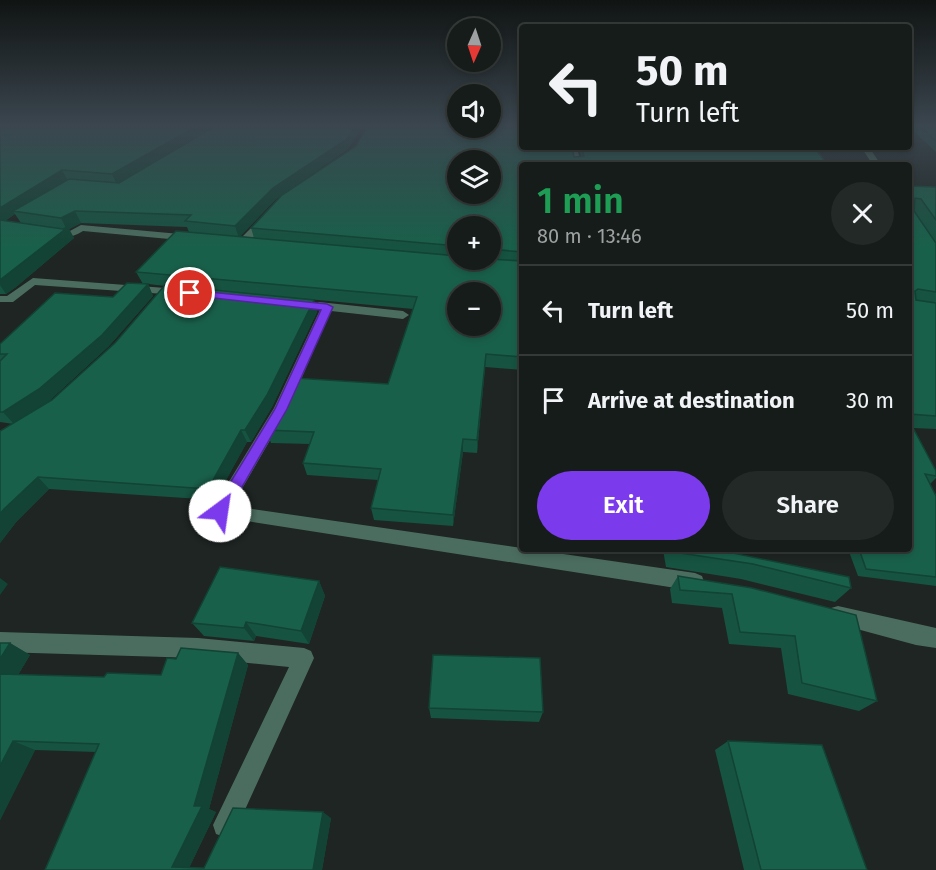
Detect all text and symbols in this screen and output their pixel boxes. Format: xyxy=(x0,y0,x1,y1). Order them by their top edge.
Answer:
north arrow xyxy=(447,18,501,72)
map controls xyxy=(447,18,501,336)
text: 50 m xyxy=(636,46,729,96)
icon: left xyxy=(537,48,615,126)
button: sound xyxy=(447,84,501,138)
text: Turn left xyxy=(636,97,739,129)
button: layers xyxy=(447,150,501,204)
text: 1 min xyxy=(537,179,624,223)
button: close xyxy=(831,182,894,245)
button: + xyxy=(447,216,501,270)
text: 80 m · 13:46 xyxy=(537,224,642,248)
pin xyxy=(164,267,215,318)
icon: arrive xyxy=(173,276,206,309)
button: − xyxy=(447,282,501,336)
icon: left xyxy=(537,294,570,327)
text: Turn left xyxy=(588,297,673,324)
text: 50 m xyxy=(846,297,894,324)
icon: arrive xyxy=(537,384,570,417)
text: Arrive at destination xyxy=(588,387,795,414)
text: 30 m xyxy=(846,387,894,414)
button: Exit xyxy=(537,471,710,540)
button: Share xyxy=(722,471,894,540)
position arrow xyxy=(188,479,252,543)

